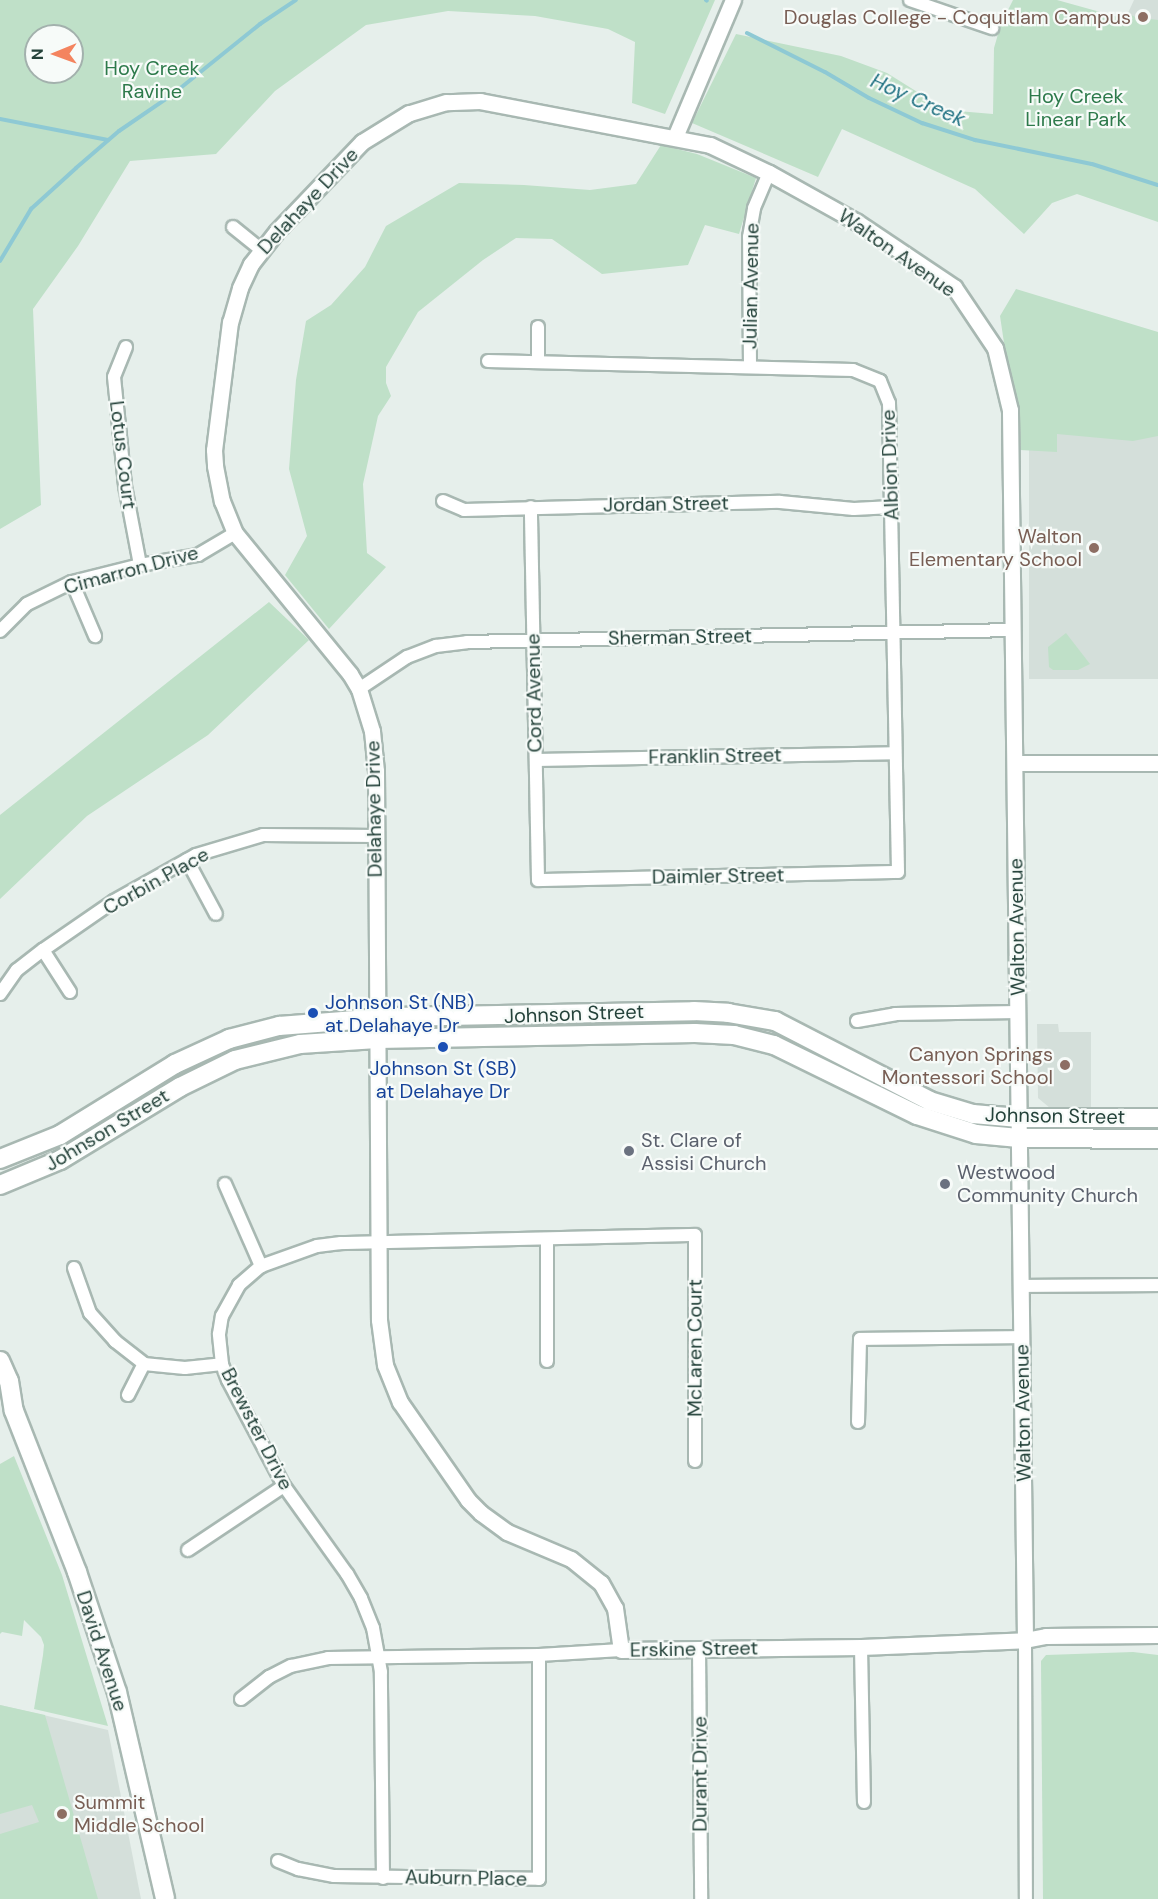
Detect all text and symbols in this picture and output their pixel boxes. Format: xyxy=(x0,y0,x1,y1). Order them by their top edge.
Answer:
place label: Douglas College - Coquitlam Campus xyxy=(784,5,1131,29)
marker: Douglas College - Coquitlam Campus xyxy=(1136,10,1150,24)
north arrow xyxy=(24,24,84,84)
text: N xyxy=(27,48,48,60)
park label: Hoy Creek Ravine xyxy=(104,56,200,103)
water label: Hoy Creek xyxy=(867,68,969,132)
park label: Hoy Creek Linear Park xyxy=(1025,84,1127,131)
street label: Delahaye Drive xyxy=(253,143,363,259)
street label: Walton Avenue xyxy=(834,204,960,302)
street label: Julian Avenue xyxy=(738,223,764,349)
street label: Lotus Court xyxy=(104,399,142,511)
street label: Albion Drive xyxy=(876,409,904,521)
street label: Jordan Street xyxy=(603,491,729,517)
place label: Walton Elementary School xyxy=(909,524,1082,571)
street label: Cimarron Drive xyxy=(61,541,201,599)
marker: Walton Elementary School xyxy=(1087,541,1101,555)
street label: Sherman Street xyxy=(608,624,752,650)
street label: Cord Avenue xyxy=(521,633,547,753)
street label: Delahaye Drive xyxy=(361,740,387,878)
street label: Franklin Street xyxy=(648,743,782,769)
street label: Corbin Place xyxy=(99,842,213,920)
street label: Walton Avenue xyxy=(1004,858,1030,996)
street label: Daimler Street xyxy=(652,863,784,889)
place label: Johnson St (NB) at Delahaye Dr xyxy=(325,990,474,1037)
street label: Johnson Street xyxy=(504,1000,644,1028)
marker: Johnson St (NB) at Delahaye Dr xyxy=(306,1006,320,1020)
marker: Johnson St (SB) at Delahaye Dr xyxy=(436,1040,450,1054)
place label: Canyon Springs Montessori School xyxy=(882,1042,1053,1089)
place label: Johnson St (SB) at Delahaye Dr xyxy=(370,1056,516,1103)
marker: Canyon Springs Montessori School xyxy=(1058,1058,1072,1072)
street label: Johnson Street xyxy=(41,1084,173,1176)
street label: Johnson Street xyxy=(985,1103,1125,1129)
place label: St. Clare of Assisi Church xyxy=(641,1128,767,1175)
marker: St. Clare of Assisi Church xyxy=(622,1144,636,1158)
place label: Westwood Community Church xyxy=(957,1160,1138,1207)
marker: Westwood Community Church xyxy=(938,1177,952,1191)
street label: McLaren Court xyxy=(683,1279,707,1417)
street label: Walton Avenue xyxy=(1010,1344,1036,1482)
street label: Brewster Drive xyxy=(216,1364,298,1494)
street label: David Avenue xyxy=(71,1588,133,1714)
street label: Erskine Street xyxy=(630,1636,758,1662)
street label: Durant Drive xyxy=(688,1716,712,1832)
place label: Summit Middle School xyxy=(74,1790,205,1837)
marker: Summit Middle School xyxy=(55,1807,69,1821)
street label: Auburn Place xyxy=(405,1865,527,1891)

